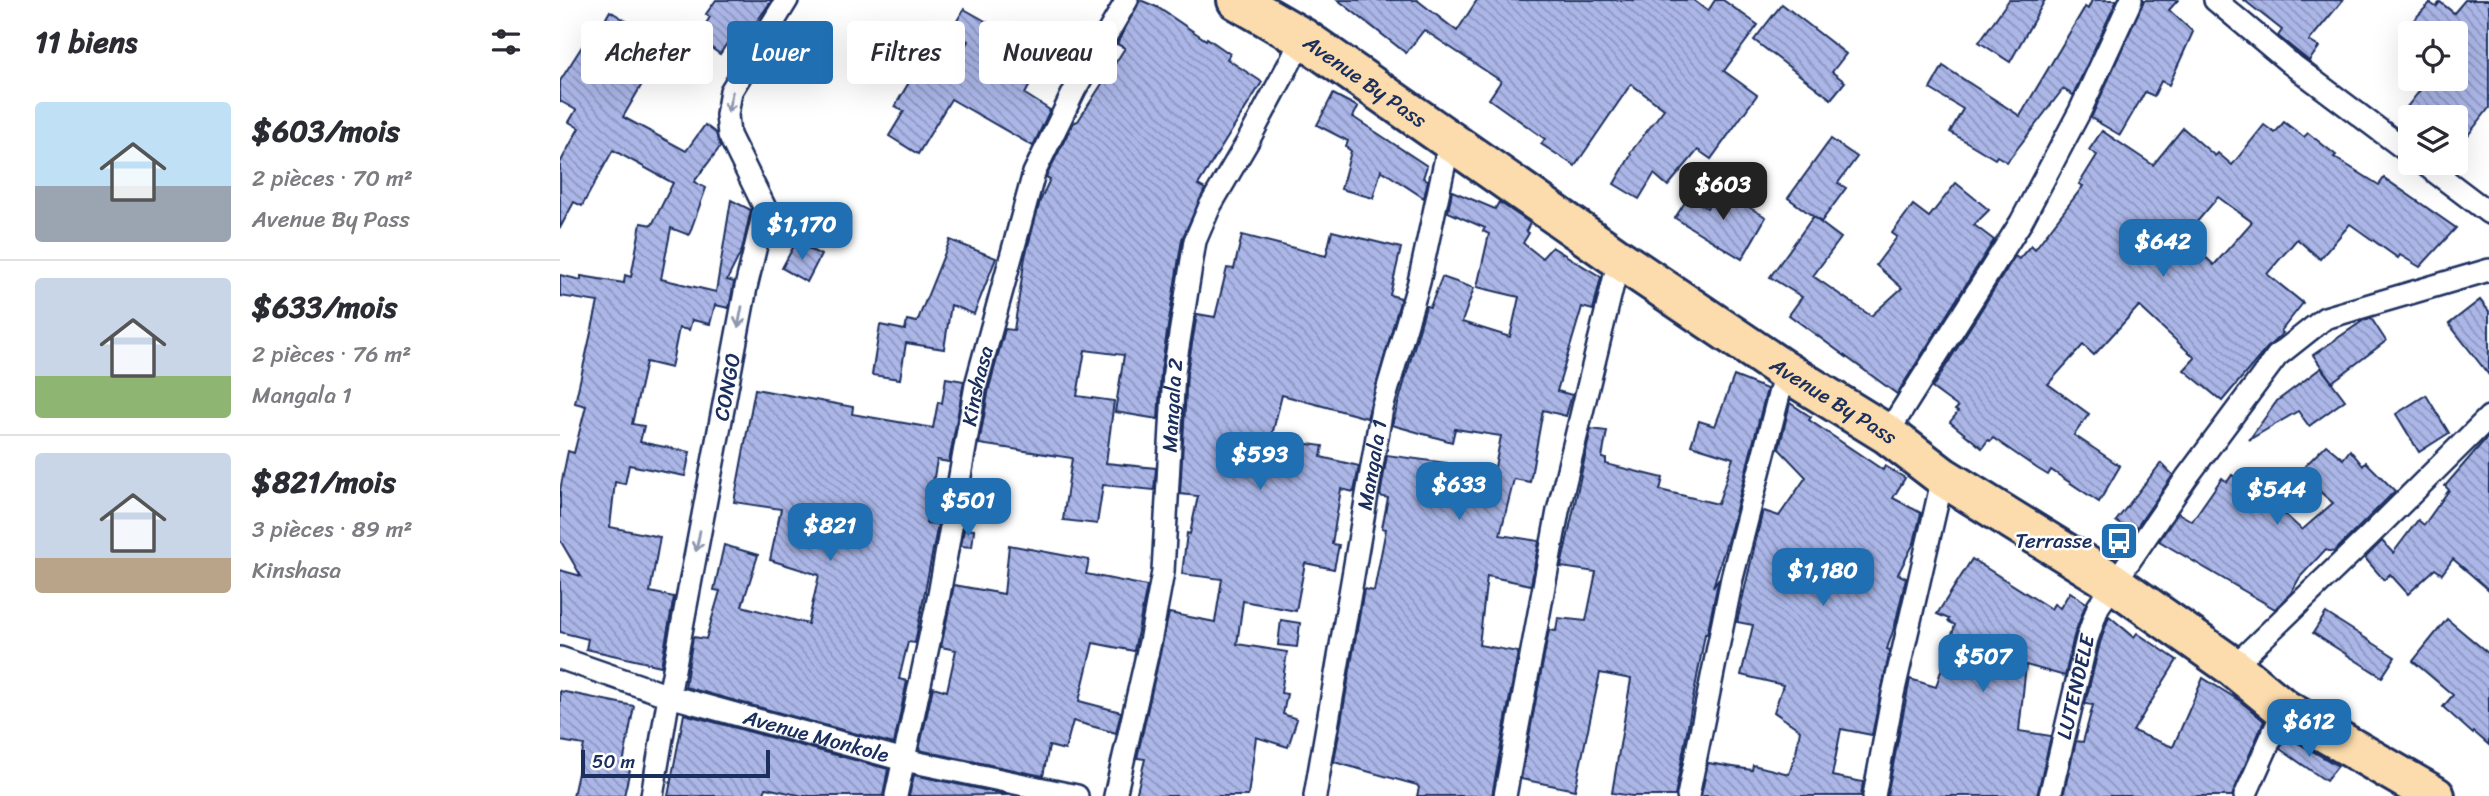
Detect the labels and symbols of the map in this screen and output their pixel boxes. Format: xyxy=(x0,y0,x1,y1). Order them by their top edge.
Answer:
street label: Avenue By Pass xyxy=(1294,24,1435,139)
one-way arrow xyxy=(722,90,735,112)
pin: $603 xyxy=(1682,162,1764,222)
pin: $1,170 xyxy=(745,202,859,262)
pin: $642 xyxy=(2122,219,2204,279)
one-way arrow xyxy=(733,305,747,328)
street label: Kinshasa xyxy=(950,341,1005,429)
street label: Avenue By Pass xyxy=(1761,346,1906,455)
street label: CONGO xyxy=(702,350,752,424)
street label: Mangala 2 xyxy=(1151,355,1195,454)
street label: Mangala 1 xyxy=(1346,417,1399,513)
pin: $593 xyxy=(1219,433,1301,492)
pin: $633 xyxy=(1418,462,1500,522)
pin: $544 xyxy=(2236,468,2318,527)
pin: $501 xyxy=(927,478,1009,538)
pin: $821 xyxy=(789,504,871,563)
bus stop icon: Terrasse xyxy=(2098,520,2140,562)
place label: Terrasse xyxy=(2015,522,2092,560)
one-way arrow xyxy=(691,529,704,552)
pin: $1,180 xyxy=(1766,548,1880,608)
street label: LUTENDELE xyxy=(2045,629,2107,743)
pin: $507 xyxy=(1942,634,2024,694)
street label: Avenue Monkole xyxy=(738,698,893,774)
pin: $612 xyxy=(2268,700,2350,759)
scale bar xyxy=(581,747,770,779)

